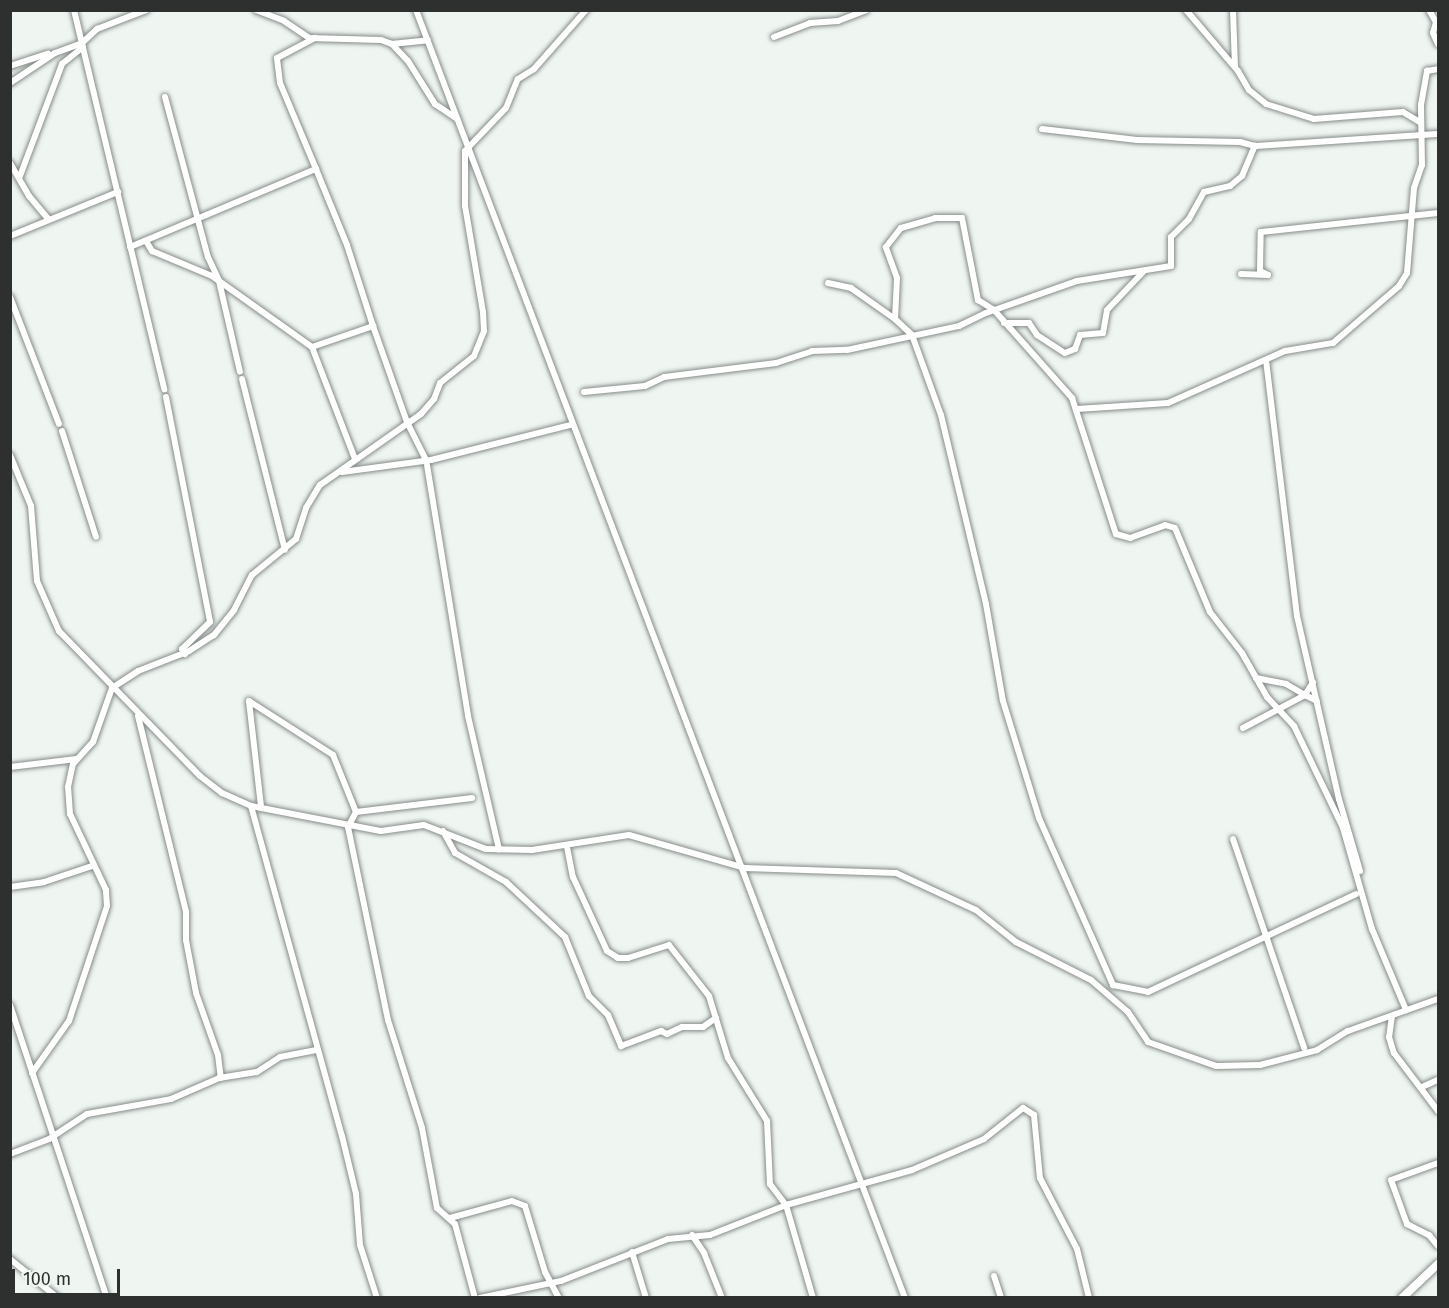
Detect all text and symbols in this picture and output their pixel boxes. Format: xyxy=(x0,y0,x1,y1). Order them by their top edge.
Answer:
scale bar xyxy=(15,1257,123,1295)
text: 100 m xyxy=(23,1268,71,1290)

